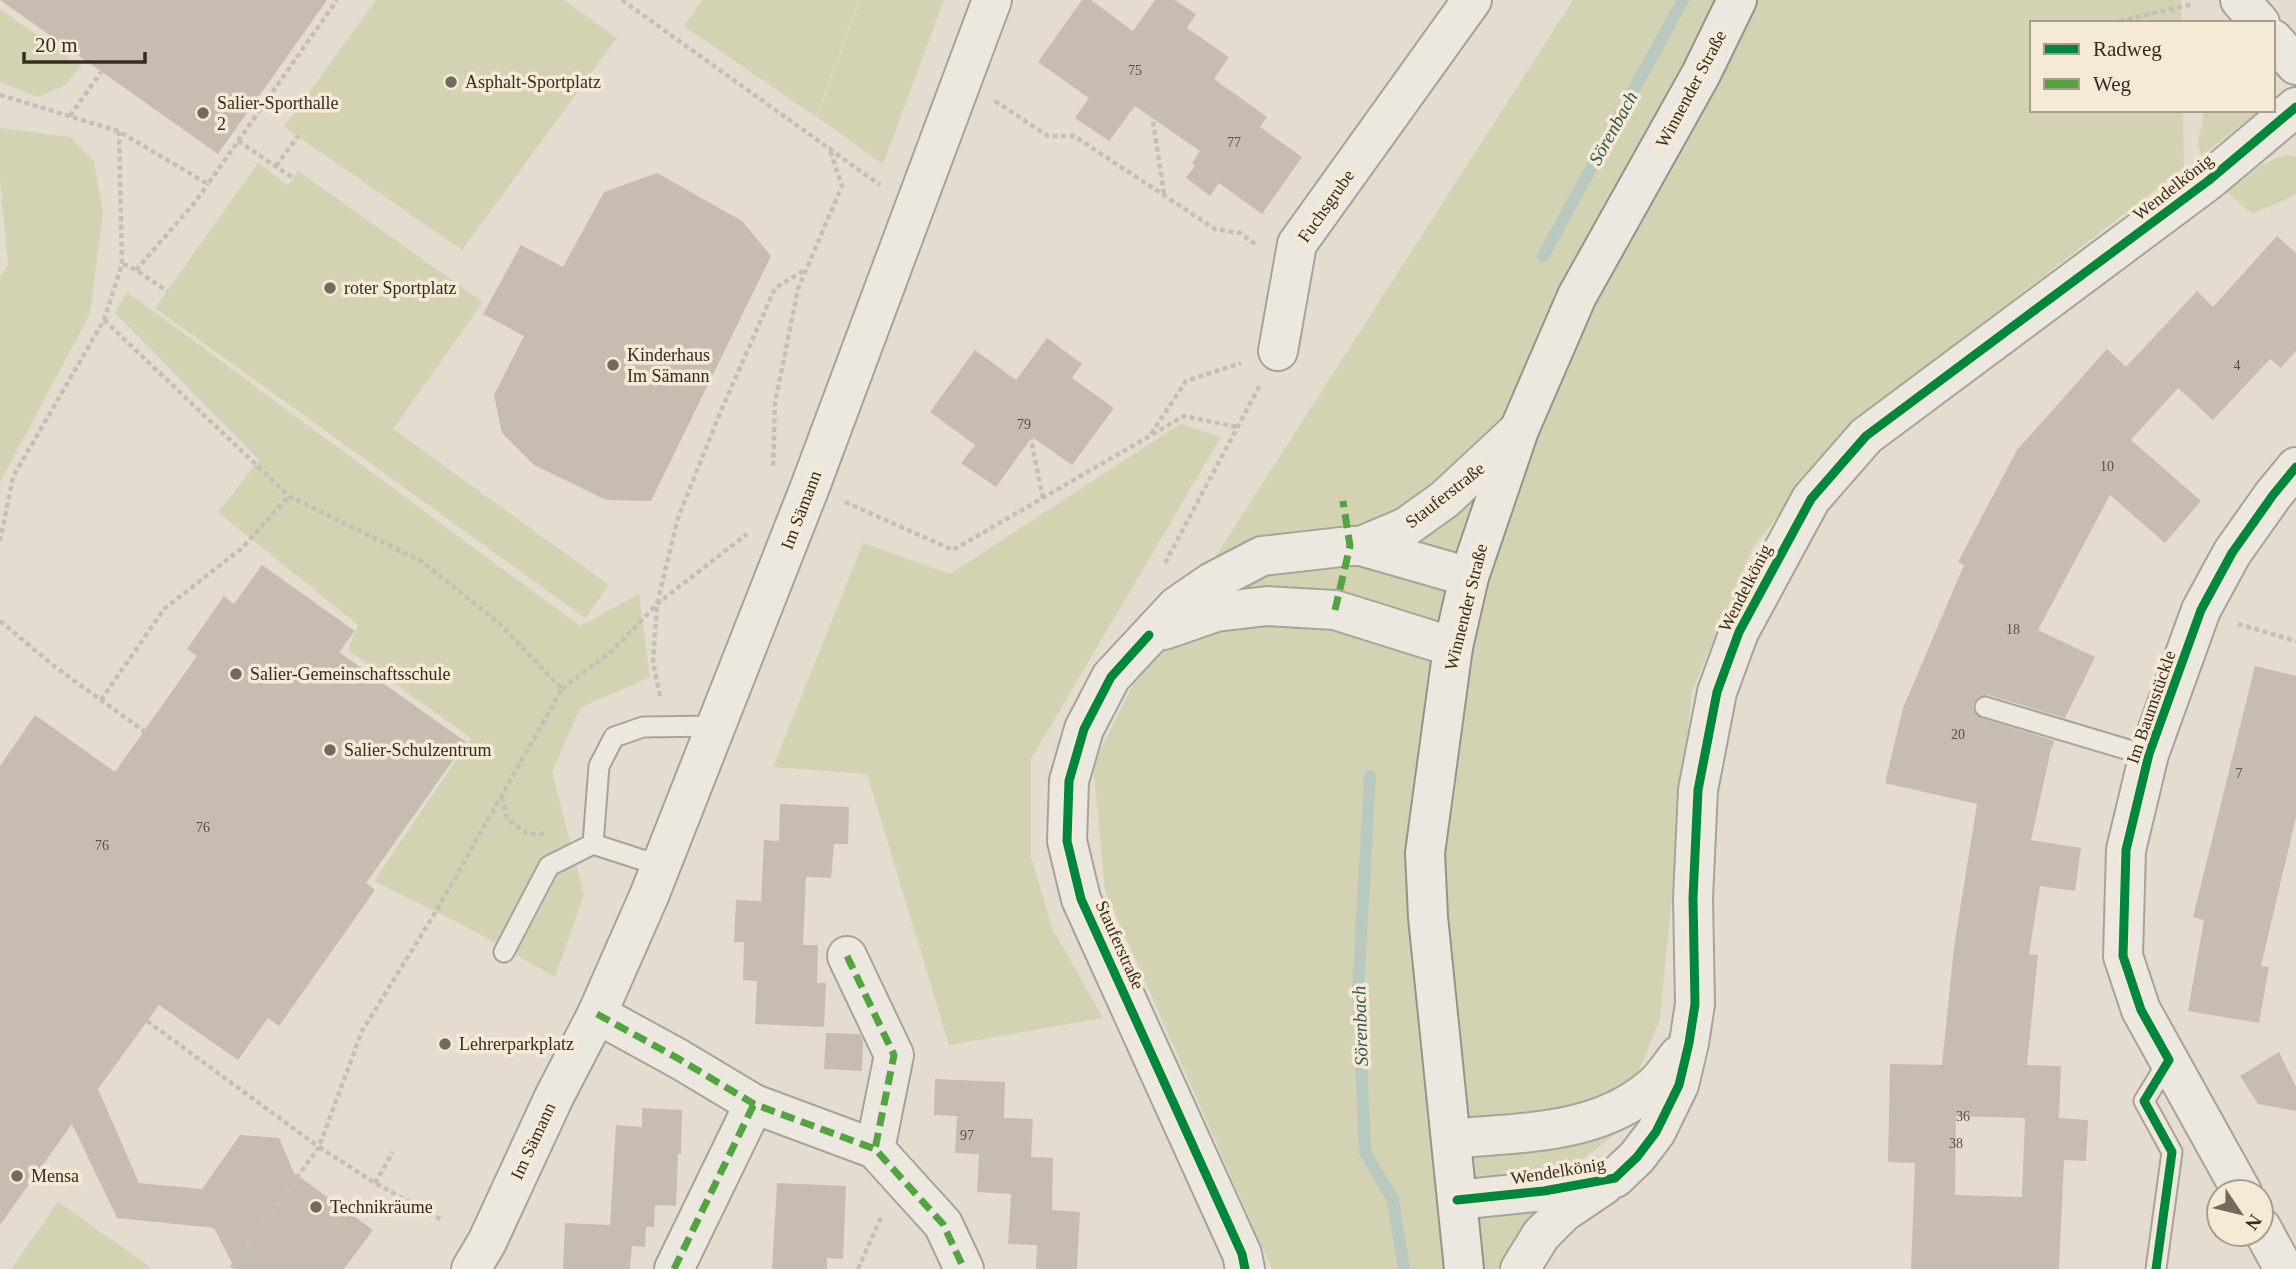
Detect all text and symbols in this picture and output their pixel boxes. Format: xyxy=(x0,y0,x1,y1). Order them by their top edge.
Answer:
scale bar xyxy=(24,21,145,65)
legend xyxy=(2030,21,2275,112)
street label: Winnender Straße xyxy=(1652,27,1730,151)
text: 20 m xyxy=(35,33,78,57)
text: Radweg xyxy=(2093,37,2162,61)
house number: 75 xyxy=(1128,63,1142,78)
place label: Asphalt-Sportplatz xyxy=(465,72,601,92)
text: Weg xyxy=(2093,72,2131,96)
marker: Asphalt-Sportplatz xyxy=(443,74,459,90)
water label: Sörenbach xyxy=(1584,88,1642,168)
place label: Salier-Sporthalle 2 xyxy=(217,93,339,134)
marker: Salier-Sporthalle 2 xyxy=(195,105,211,121)
house number: 77 xyxy=(1227,135,1241,150)
street label: Wendelkönig xyxy=(2129,150,2217,224)
street label: Fuchsgrube xyxy=(1294,166,1358,246)
place label: roter Sportplatz xyxy=(344,278,456,298)
marker: roter Sportplatz xyxy=(322,280,338,296)
place label: Kinderhaus Im Sämann xyxy=(627,345,710,386)
marker: Kinderhaus Im Sämann xyxy=(605,357,621,373)
house number: 4 xyxy=(2234,358,2241,373)
house number: 79 xyxy=(1017,417,1031,432)
street label: Stauferstraße xyxy=(1401,458,1489,532)
house number: 10 xyxy=(2100,459,2114,474)
street label: Im Sämann xyxy=(777,468,825,552)
street label: Wendelkönig xyxy=(1714,541,1776,635)
street label: Winnender Straße xyxy=(1441,542,1491,672)
house number: 18 xyxy=(2006,622,2020,637)
street label: Im Baumstückle xyxy=(2122,648,2180,766)
place label: Salier-Gemeinschaftsschule xyxy=(250,664,451,684)
marker: Salier-Gemeinschaftsschule xyxy=(228,666,244,682)
house number: 20 xyxy=(1951,727,1965,742)
place label: Salier-Schulzentrum xyxy=(344,740,492,760)
marker: Salier-Schulzentrum xyxy=(322,742,338,758)
house number: 7 xyxy=(2236,766,2243,781)
house number: 76 xyxy=(196,820,210,835)
house number: 76 xyxy=(95,838,109,853)
street label: Stauferstraße xyxy=(1092,898,1148,992)
water label: Sörenbach xyxy=(1348,985,1372,1067)
place label: Lehrerparkplatz xyxy=(459,1034,574,1054)
marker: Lehrerparkplatz xyxy=(437,1036,453,1052)
street label: Im Sämann xyxy=(507,1099,559,1183)
house number: 36 xyxy=(1956,1109,1970,1124)
house number: 97 xyxy=(960,1128,974,1143)
house number: 38 xyxy=(1949,1136,1963,1151)
street label: Wendelkönig xyxy=(1509,1154,1607,1188)
place label: Mensa xyxy=(31,1166,79,1186)
marker: Mensa xyxy=(9,1168,25,1184)
north arrow xyxy=(2205,1178,2275,1248)
place label: Technikräume xyxy=(330,1197,433,1217)
marker: Technikräume xyxy=(308,1199,324,1215)
text: N xyxy=(2241,1211,2266,1234)

